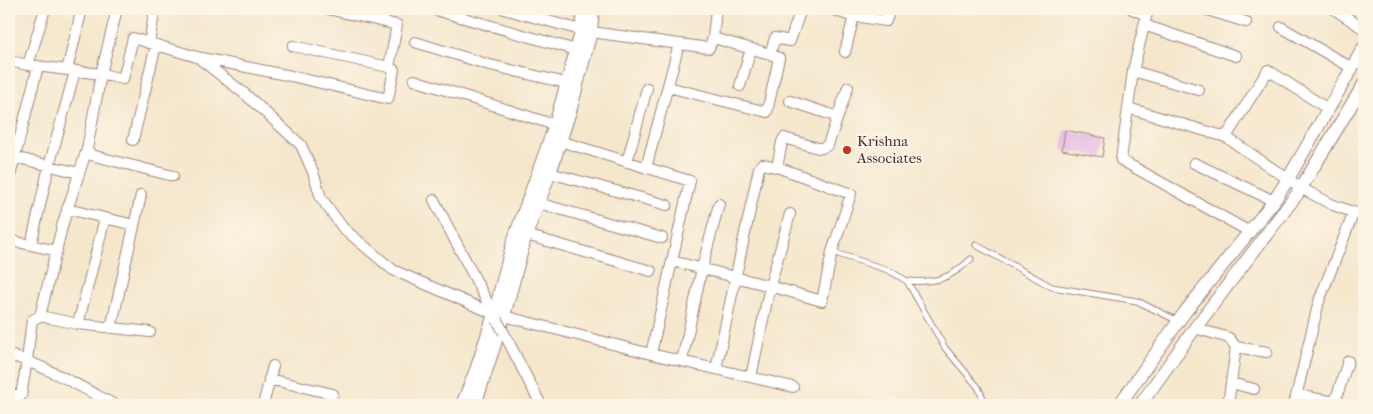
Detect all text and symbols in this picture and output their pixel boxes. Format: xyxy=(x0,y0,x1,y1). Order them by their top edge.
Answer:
place label: Krishna Associates xyxy=(856,132,922,167)
marker: Krishna Associates xyxy=(841,144,853,156)

